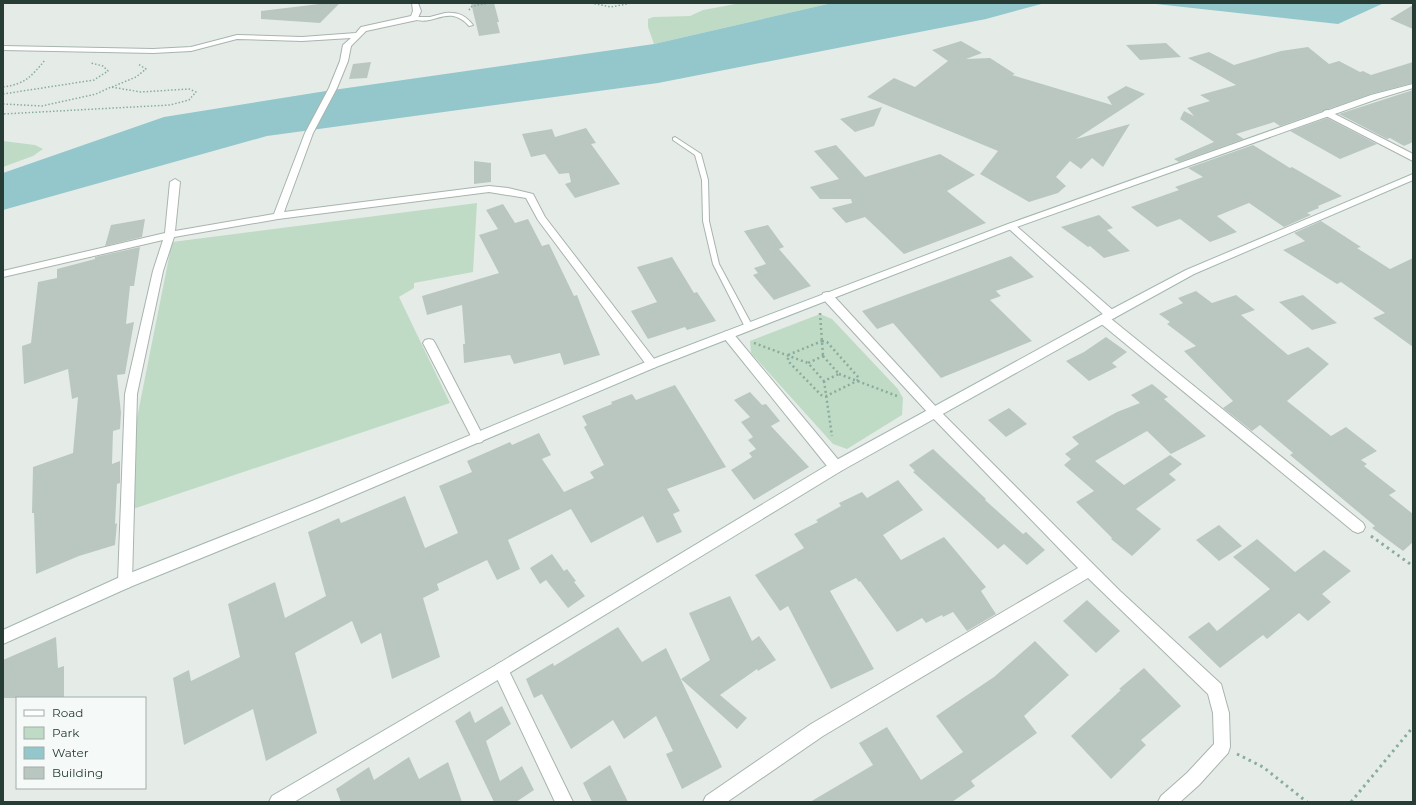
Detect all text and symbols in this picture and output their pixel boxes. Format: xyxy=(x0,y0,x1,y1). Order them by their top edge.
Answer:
legend xyxy=(16,697,146,789)
text: Road xyxy=(52,705,83,720)
text: Park xyxy=(52,725,80,740)
text: Water xyxy=(52,745,89,760)
text: Building xyxy=(52,765,103,780)

